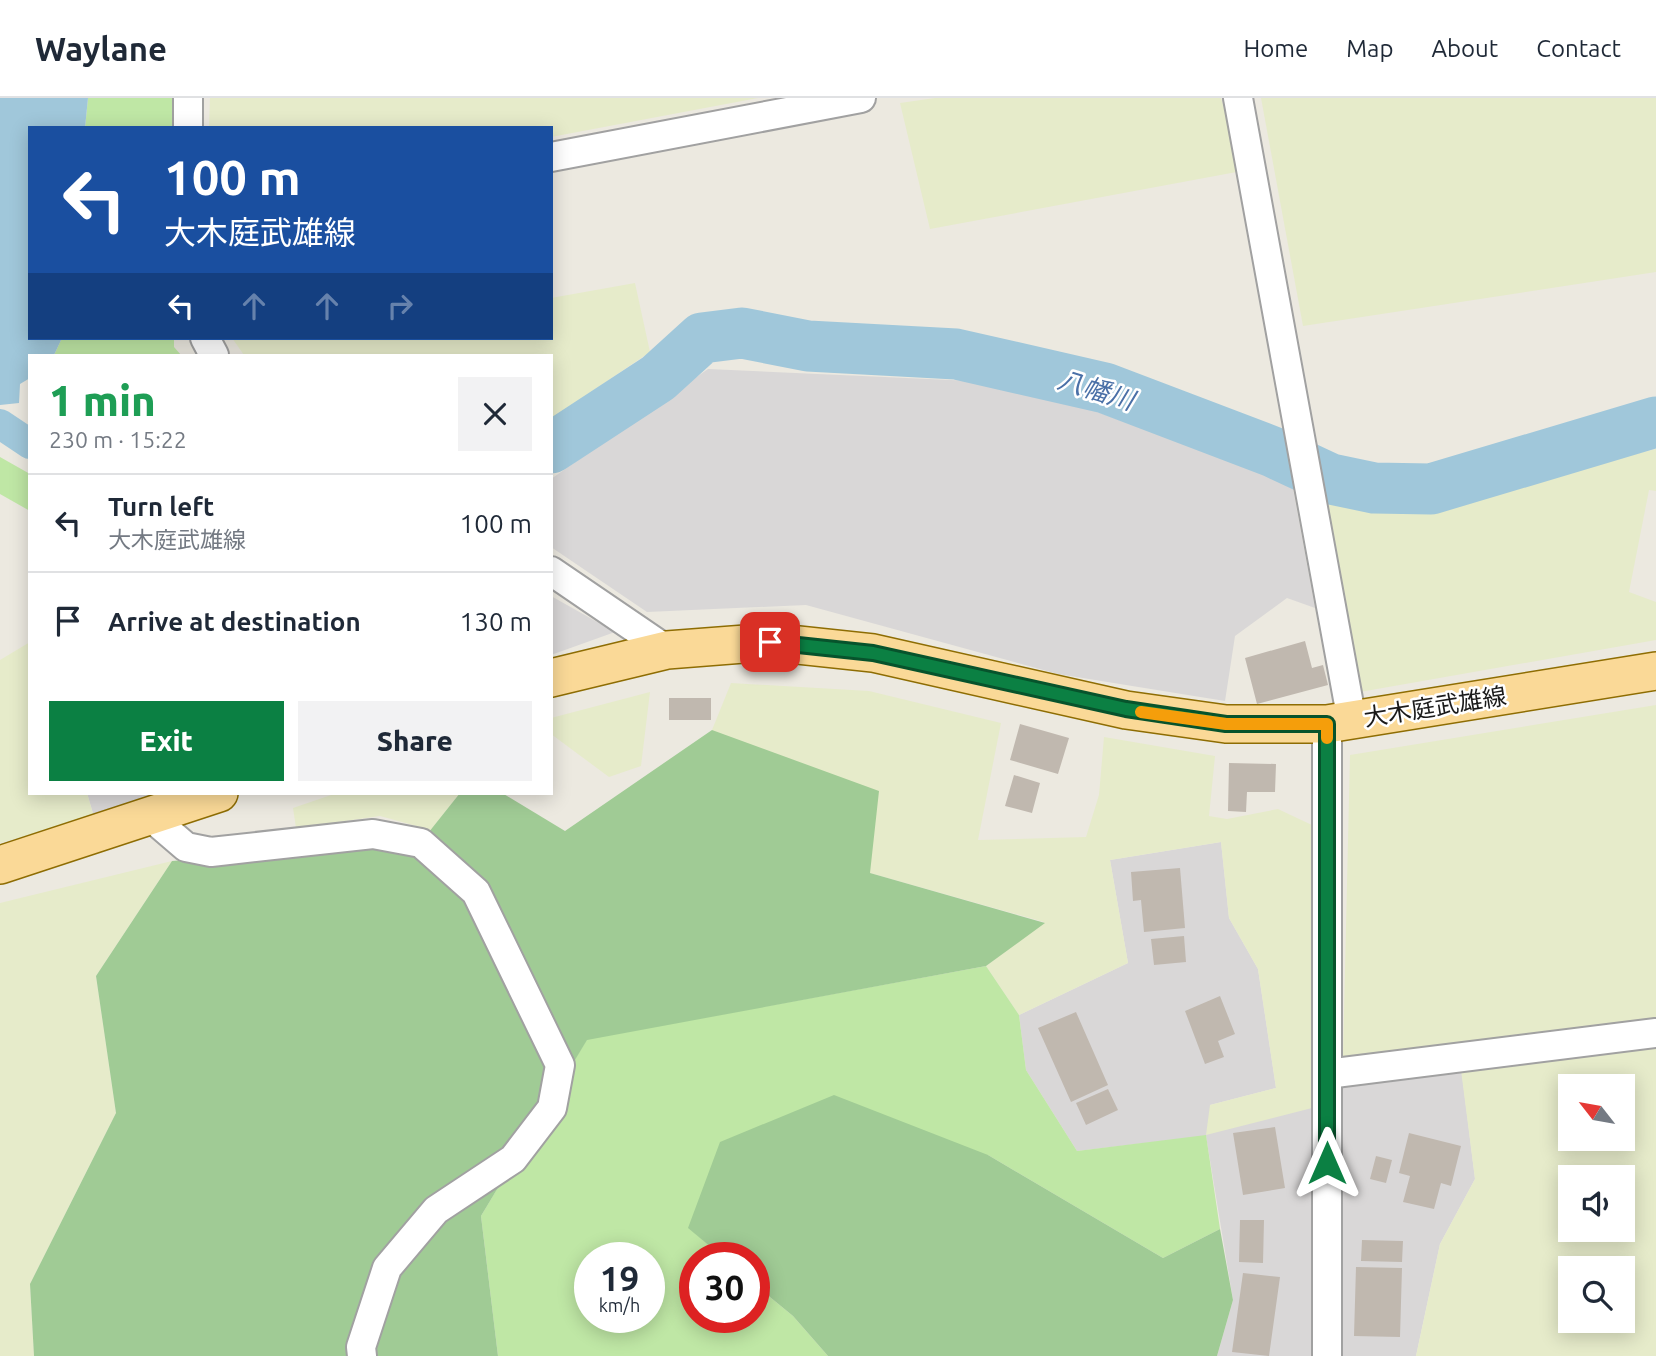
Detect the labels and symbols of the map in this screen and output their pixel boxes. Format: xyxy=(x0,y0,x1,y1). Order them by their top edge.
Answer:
water label: 八幡川 xyxy=(1055,364,1141,416)
pin xyxy=(740,612,800,672)
street label: 大木庭武雄線 xyxy=(1362,682,1508,731)
north arrow xyxy=(1558,1074,1634,1152)
position arrow xyxy=(1290,1126,1364,1200)
speed limit sign: 30 xyxy=(679,1242,770,1333)

